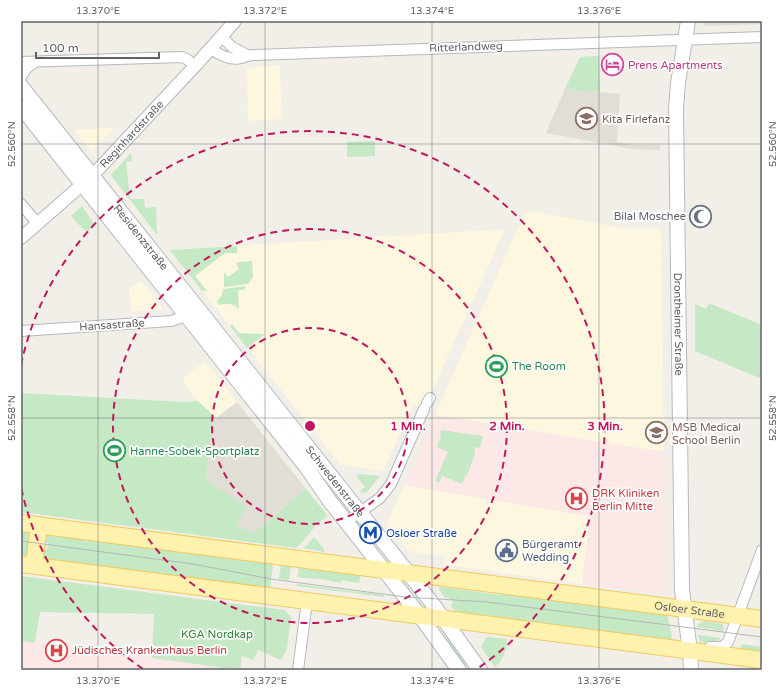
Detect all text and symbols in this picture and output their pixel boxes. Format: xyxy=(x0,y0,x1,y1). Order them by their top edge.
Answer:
text: 13.370°E xyxy=(76,5,120,17)
text: 13.372°E xyxy=(243,5,287,17)
text: 13.374°E xyxy=(410,5,454,17)
text: 13.376°E xyxy=(577,5,621,17)
scale bar xyxy=(36,34,159,60)
street label: Ritterlandweg xyxy=(429,39,503,55)
text: 100 m xyxy=(42,41,79,55)
hotel icon: Prens Apartments xyxy=(600,52,626,78)
place label: Prens Apartments xyxy=(628,59,722,72)
street label: Reginhardstraße xyxy=(97,98,166,170)
school or university icon: Kita Firlefanz xyxy=(573,106,599,132)
place label: Kita Firlefanz xyxy=(602,113,671,126)
text: 52.560°N xyxy=(6,121,18,167)
text: 52.560°N xyxy=(767,121,779,167)
street label: Residenzstraße xyxy=(111,202,171,273)
mosque icon: Bilal Moschee xyxy=(688,203,714,229)
place label: Bilal Moschee xyxy=(614,210,686,223)
street label: Drontheimer Straße xyxy=(672,273,686,376)
street label: Hansastraße xyxy=(79,316,145,334)
sports icon: The Room xyxy=(483,353,509,379)
place label: The Room xyxy=(512,360,566,373)
text: 52.558°N xyxy=(6,395,18,441)
text: 52.558°N xyxy=(767,395,779,441)
centre of rings xyxy=(303,419,317,433)
text: 1 Min. xyxy=(390,419,426,433)
text: 2 Min. xyxy=(489,419,525,433)
text: 3 Min. xyxy=(587,419,623,433)
school or university icon: MSB Medical School Berlin xyxy=(644,420,670,446)
place label: MSB Medical School Berlin xyxy=(672,421,741,447)
sports icon: Hanne-Sobek-Sportplatz xyxy=(102,438,128,464)
street label: Schwedenstraße xyxy=(303,443,367,519)
place label: Hanne-Sobek-Sportplatz xyxy=(130,445,260,458)
hospital icon: DRK Kliniken Berlin Mitte xyxy=(564,486,590,512)
place label: DRK Kliniken Berlin Mitte xyxy=(592,487,659,513)
metro station icon: Osloer Straße xyxy=(358,520,384,546)
place label: Osloer Straße xyxy=(386,527,457,540)
public building icon: Bürgeramt Wedding xyxy=(494,537,520,563)
place label: Bürgeramt Wedding xyxy=(522,538,578,564)
street label: Osloer Straße xyxy=(653,599,725,621)
park label: KGA Nordkap xyxy=(181,628,253,641)
hospital icon: Jüdisches Krankenhaus Berlin xyxy=(44,637,70,663)
place label: Jüdisches Krankenhaus Berlin xyxy=(72,644,227,657)
text: 13.370°E xyxy=(76,675,120,687)
text: 13.372°E xyxy=(243,675,287,687)
text: 13.374°E xyxy=(410,675,454,687)
text: 13.376°E xyxy=(577,675,621,687)

